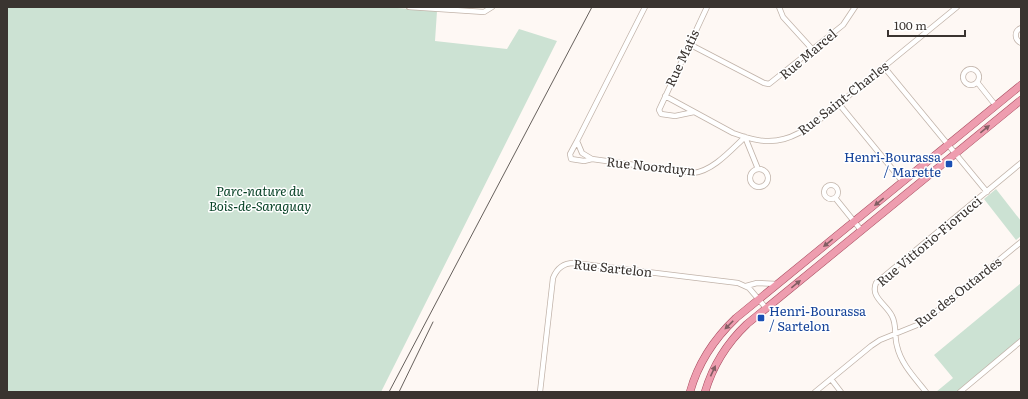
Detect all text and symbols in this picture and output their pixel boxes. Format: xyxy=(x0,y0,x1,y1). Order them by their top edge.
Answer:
scale bar xyxy=(888,12,965,38)
text: 100 m xyxy=(894,16,927,34)
street label: Rue Marcel xyxy=(775,24,841,83)
street label: Rue Matis xyxy=(660,26,703,90)
street label: Rue Saint-Charles xyxy=(793,56,892,139)
one-way arrow xyxy=(980,125,990,134)
place label: Henri-Bourassa / Marette xyxy=(844,147,941,181)
street label: Rue Noorduyn xyxy=(606,151,697,180)
marker: Henri-Bourassa / Marette xyxy=(944,159,954,169)
park label: Parc-nature du Bois-de-Saraguay xyxy=(209,181,311,215)
street label: Rue Vittorio-Fiorucci xyxy=(872,191,986,290)
one-way arrow xyxy=(873,197,884,206)
one-way arrow xyxy=(823,238,833,247)
street label: Rue des Outardes xyxy=(910,252,1005,332)
street label: Rue Sartelon xyxy=(573,254,654,281)
one-way arrow xyxy=(791,279,801,288)
place label: Henri-Bourassa / Sartelon xyxy=(769,301,866,335)
marker: Henri-Bourassa / Sartelon xyxy=(756,313,766,323)
one-way arrow xyxy=(724,320,734,330)
one-way arrow xyxy=(710,366,716,377)

